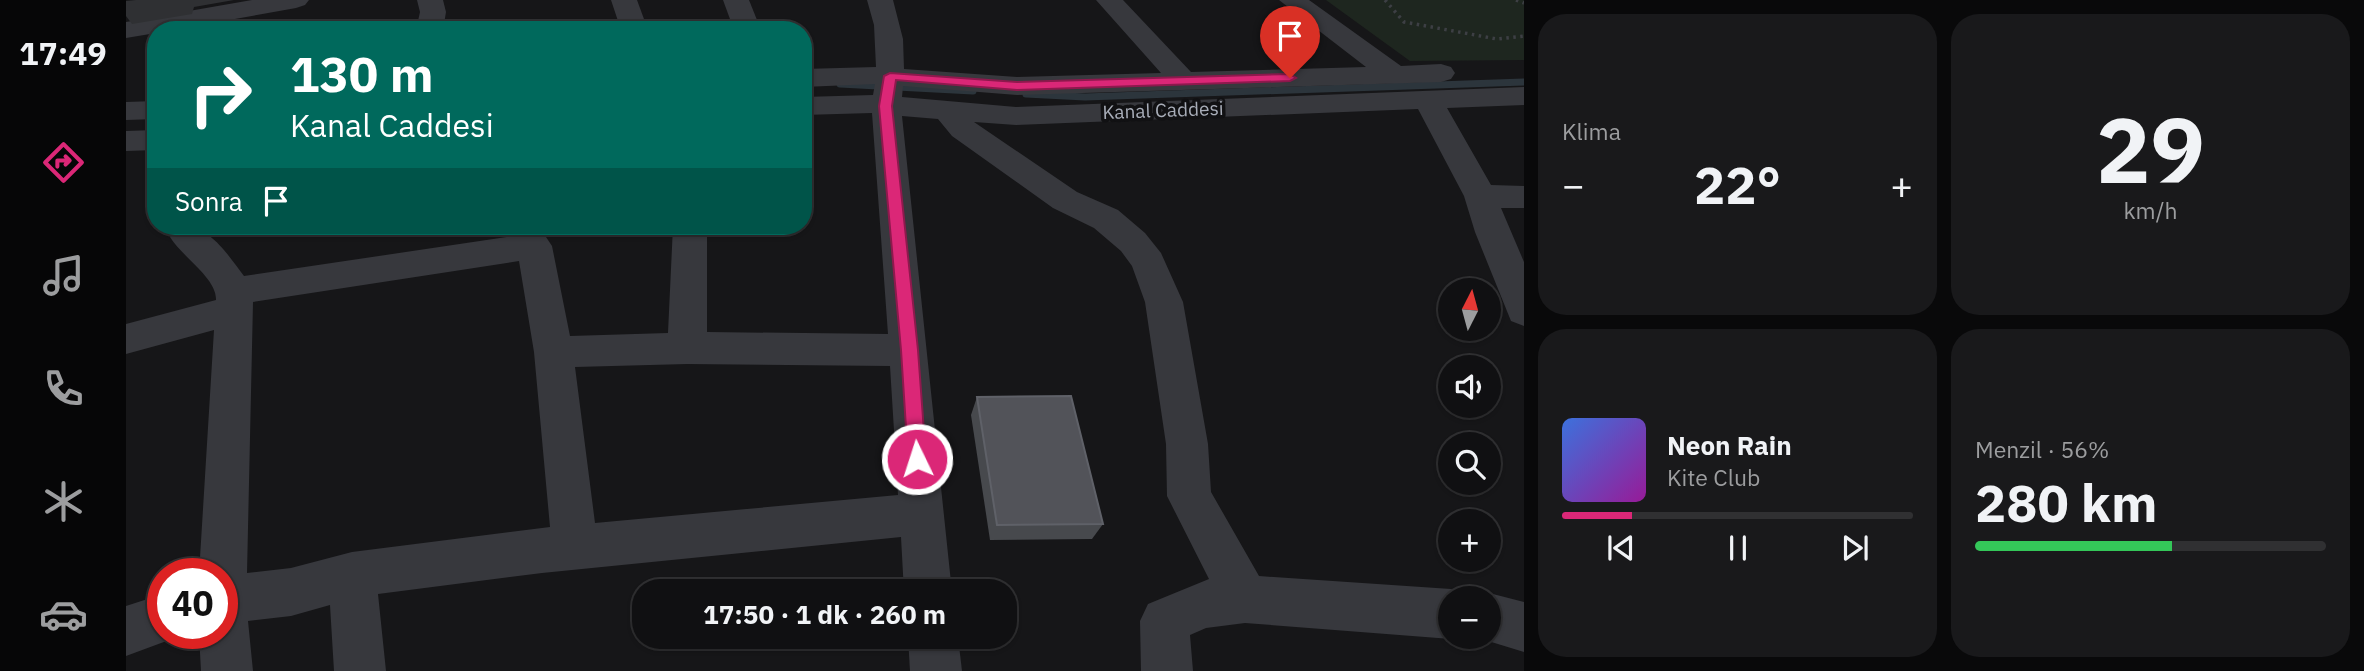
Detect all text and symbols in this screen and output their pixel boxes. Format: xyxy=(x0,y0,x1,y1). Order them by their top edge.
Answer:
pin xyxy=(1260,6,1320,78)
icon: arrive xyxy=(1271,17,1309,55)
text: 17:49 xyxy=(19,32,107,74)
text: 130 m xyxy=(290,42,434,105)
icon: right xyxy=(175,49,266,140)
text: 29 xyxy=(2096,90,2205,208)
street label: Kanal Caddesi xyxy=(1102,96,1224,124)
text: Kanal Caddesi xyxy=(290,104,494,146)
text: Klima xyxy=(1562,116,1621,146)
icon: directions xyxy=(39,138,88,187)
text: 22° xyxy=(1694,151,1781,218)
text: − xyxy=(1562,160,1585,209)
text: + xyxy=(1890,160,1913,209)
icon: arrive xyxy=(257,182,295,220)
text: Sonra xyxy=(175,184,243,218)
text: km/h xyxy=(2123,195,2178,225)
icon: music xyxy=(39,251,88,300)
north arrow xyxy=(1438,278,1502,341)
map controls xyxy=(1438,278,1501,649)
button: sound xyxy=(1438,355,1501,418)
icon: phone xyxy=(39,364,88,413)
position arrow xyxy=(880,422,954,496)
text: Neon Rain xyxy=(1667,428,1792,462)
button: search xyxy=(1438,432,1501,495)
text: Menzil · 56% xyxy=(1975,434,2109,464)
text: Kite Club xyxy=(1667,462,1760,492)
text: 280 km xyxy=(1975,469,2157,536)
icon: climate xyxy=(39,477,88,526)
button: + xyxy=(1438,509,1501,572)
icon: previous xyxy=(1602,529,1640,567)
icon: pause xyxy=(1719,529,1757,567)
icon: next xyxy=(1836,529,1874,567)
speed limit sign: 40 xyxy=(147,558,238,649)
button: − xyxy=(1438,586,1501,649)
icon: car xyxy=(39,590,88,639)
text: 17:50 · 1 dk · 260 m xyxy=(703,597,946,631)

